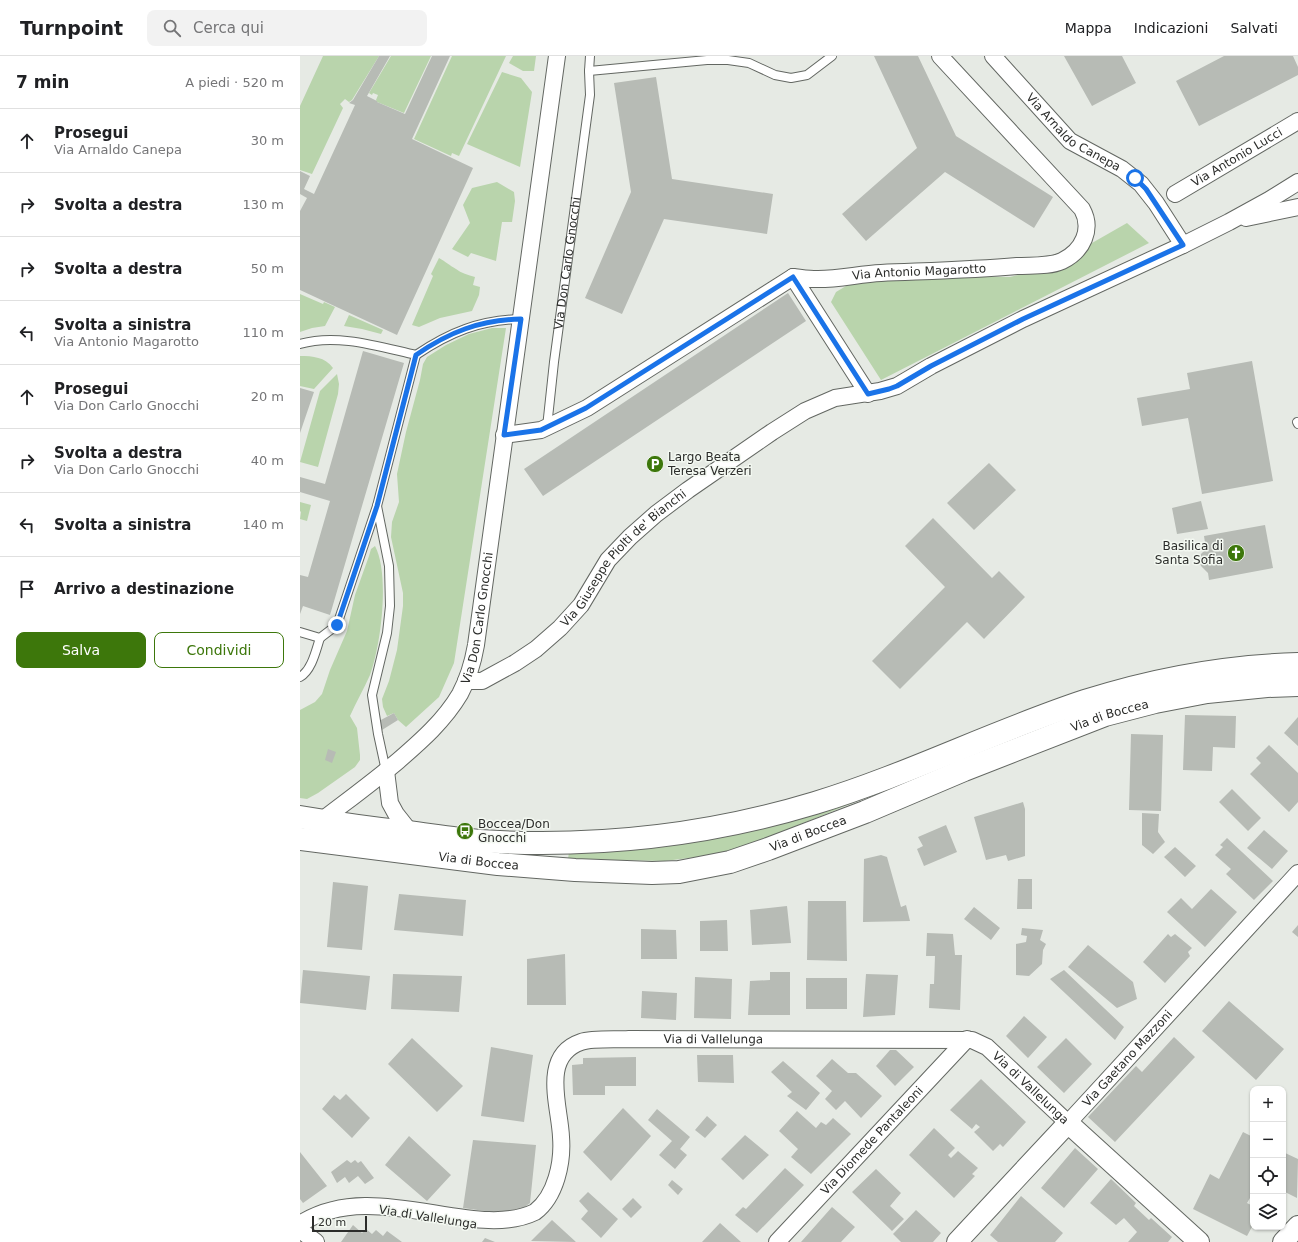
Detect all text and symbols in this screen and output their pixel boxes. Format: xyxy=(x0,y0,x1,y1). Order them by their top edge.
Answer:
search box xyxy=(147,10,427,46)
text: Turnpoint xyxy=(20,17,123,39)
icon: search xyxy=(161,17,183,39)
text: Cerca qui xyxy=(193,19,264,37)
text: Mappa xyxy=(1065,20,1112,36)
text: Indicazioni xyxy=(1134,20,1208,36)
text: Salvati xyxy=(1230,20,1278,36)
text: 7 min xyxy=(16,72,69,92)
text: A piedi · 520 m xyxy=(185,75,284,90)
street label: Via Arnaldo Canepa xyxy=(1023,90,1123,174)
text: Prosegui xyxy=(54,124,128,142)
street label: Via Antonio Lucci xyxy=(1189,125,1285,190)
icon: ahead xyxy=(16,130,38,152)
text: 30 m xyxy=(251,133,284,148)
text: Via Arnaldo Canepa xyxy=(54,142,182,157)
route start xyxy=(1126,169,1144,187)
icon: right xyxy=(16,194,38,216)
text: Svolta a destra xyxy=(54,196,182,214)
street label: Via Don Carlo Gnocchi xyxy=(551,196,583,331)
text: 130 m xyxy=(242,197,284,212)
icon: right xyxy=(16,258,38,280)
text: Svolta a destra xyxy=(54,260,182,278)
text: 50 m xyxy=(251,261,284,276)
street label: Via Antonio Magarotto xyxy=(851,261,986,283)
text: Svolta a sinistra xyxy=(54,316,191,334)
icon: left xyxy=(16,322,38,344)
text: 110 m xyxy=(242,325,284,340)
text: Via Antonio Magarotto xyxy=(54,334,199,349)
text: Prosegui xyxy=(54,380,128,398)
icon: ahead xyxy=(16,386,38,408)
text: 20 m xyxy=(251,389,284,404)
text: Via Don Carlo Gnocchi xyxy=(54,398,199,413)
text: Svolta a destra xyxy=(54,444,182,462)
icon: right xyxy=(16,450,38,472)
place label: Largo Beata Teresa Verzeri xyxy=(667,450,752,478)
text: 40 m xyxy=(251,453,284,468)
parking icon: Largo Beata Teresa Verzeri xyxy=(645,454,665,474)
text: Via Don Carlo Gnocchi xyxy=(54,462,199,477)
street label: Via Giuseppe Piolti de' Bianchi xyxy=(558,487,689,630)
icon: left xyxy=(16,514,38,536)
text: Svolta a sinistra xyxy=(54,516,191,534)
text: 140 m xyxy=(242,517,284,532)
place label: Basilica di Santa Sofia xyxy=(1155,539,1223,567)
church icon: Basilica di Santa Sofia xyxy=(1226,543,1246,563)
street label: Via Don Carlo Gnocchi xyxy=(458,551,496,686)
icon: arrive xyxy=(16,578,38,600)
text: Arrivo a destinazione xyxy=(54,580,234,598)
route end xyxy=(328,616,346,634)
button: Salva xyxy=(16,632,146,668)
button: Condividi xyxy=(154,632,284,668)
street label: Via di Boccea xyxy=(1069,697,1150,735)
street label: Via di Boccea xyxy=(768,813,848,855)
place label: Boccea/Don Gnocchi xyxy=(478,817,550,845)
bus stop icon: Boccea/Don Gnocchi xyxy=(455,821,475,841)
street label: Via di Boccea xyxy=(438,850,519,873)
street label: Via Gaetano Mazzoni xyxy=(1080,1007,1175,1110)
street label: Via di Vallelunga xyxy=(664,1032,763,1046)
street label: Via di Vallelunga xyxy=(990,1049,1072,1127)
street label: Via Diomede Pantaleoni xyxy=(818,1083,926,1198)
map controls xyxy=(1250,1086,1286,1230)
button: + xyxy=(1250,1086,1286,1122)
button: − xyxy=(1250,1122,1286,1158)
button: locate xyxy=(1250,1158,1286,1194)
button: layers xyxy=(1250,1194,1286,1230)
street label: Via di Vallelunga xyxy=(378,1202,478,1232)
scale bar xyxy=(312,1214,367,1233)
text: 20 m xyxy=(318,1216,346,1229)

